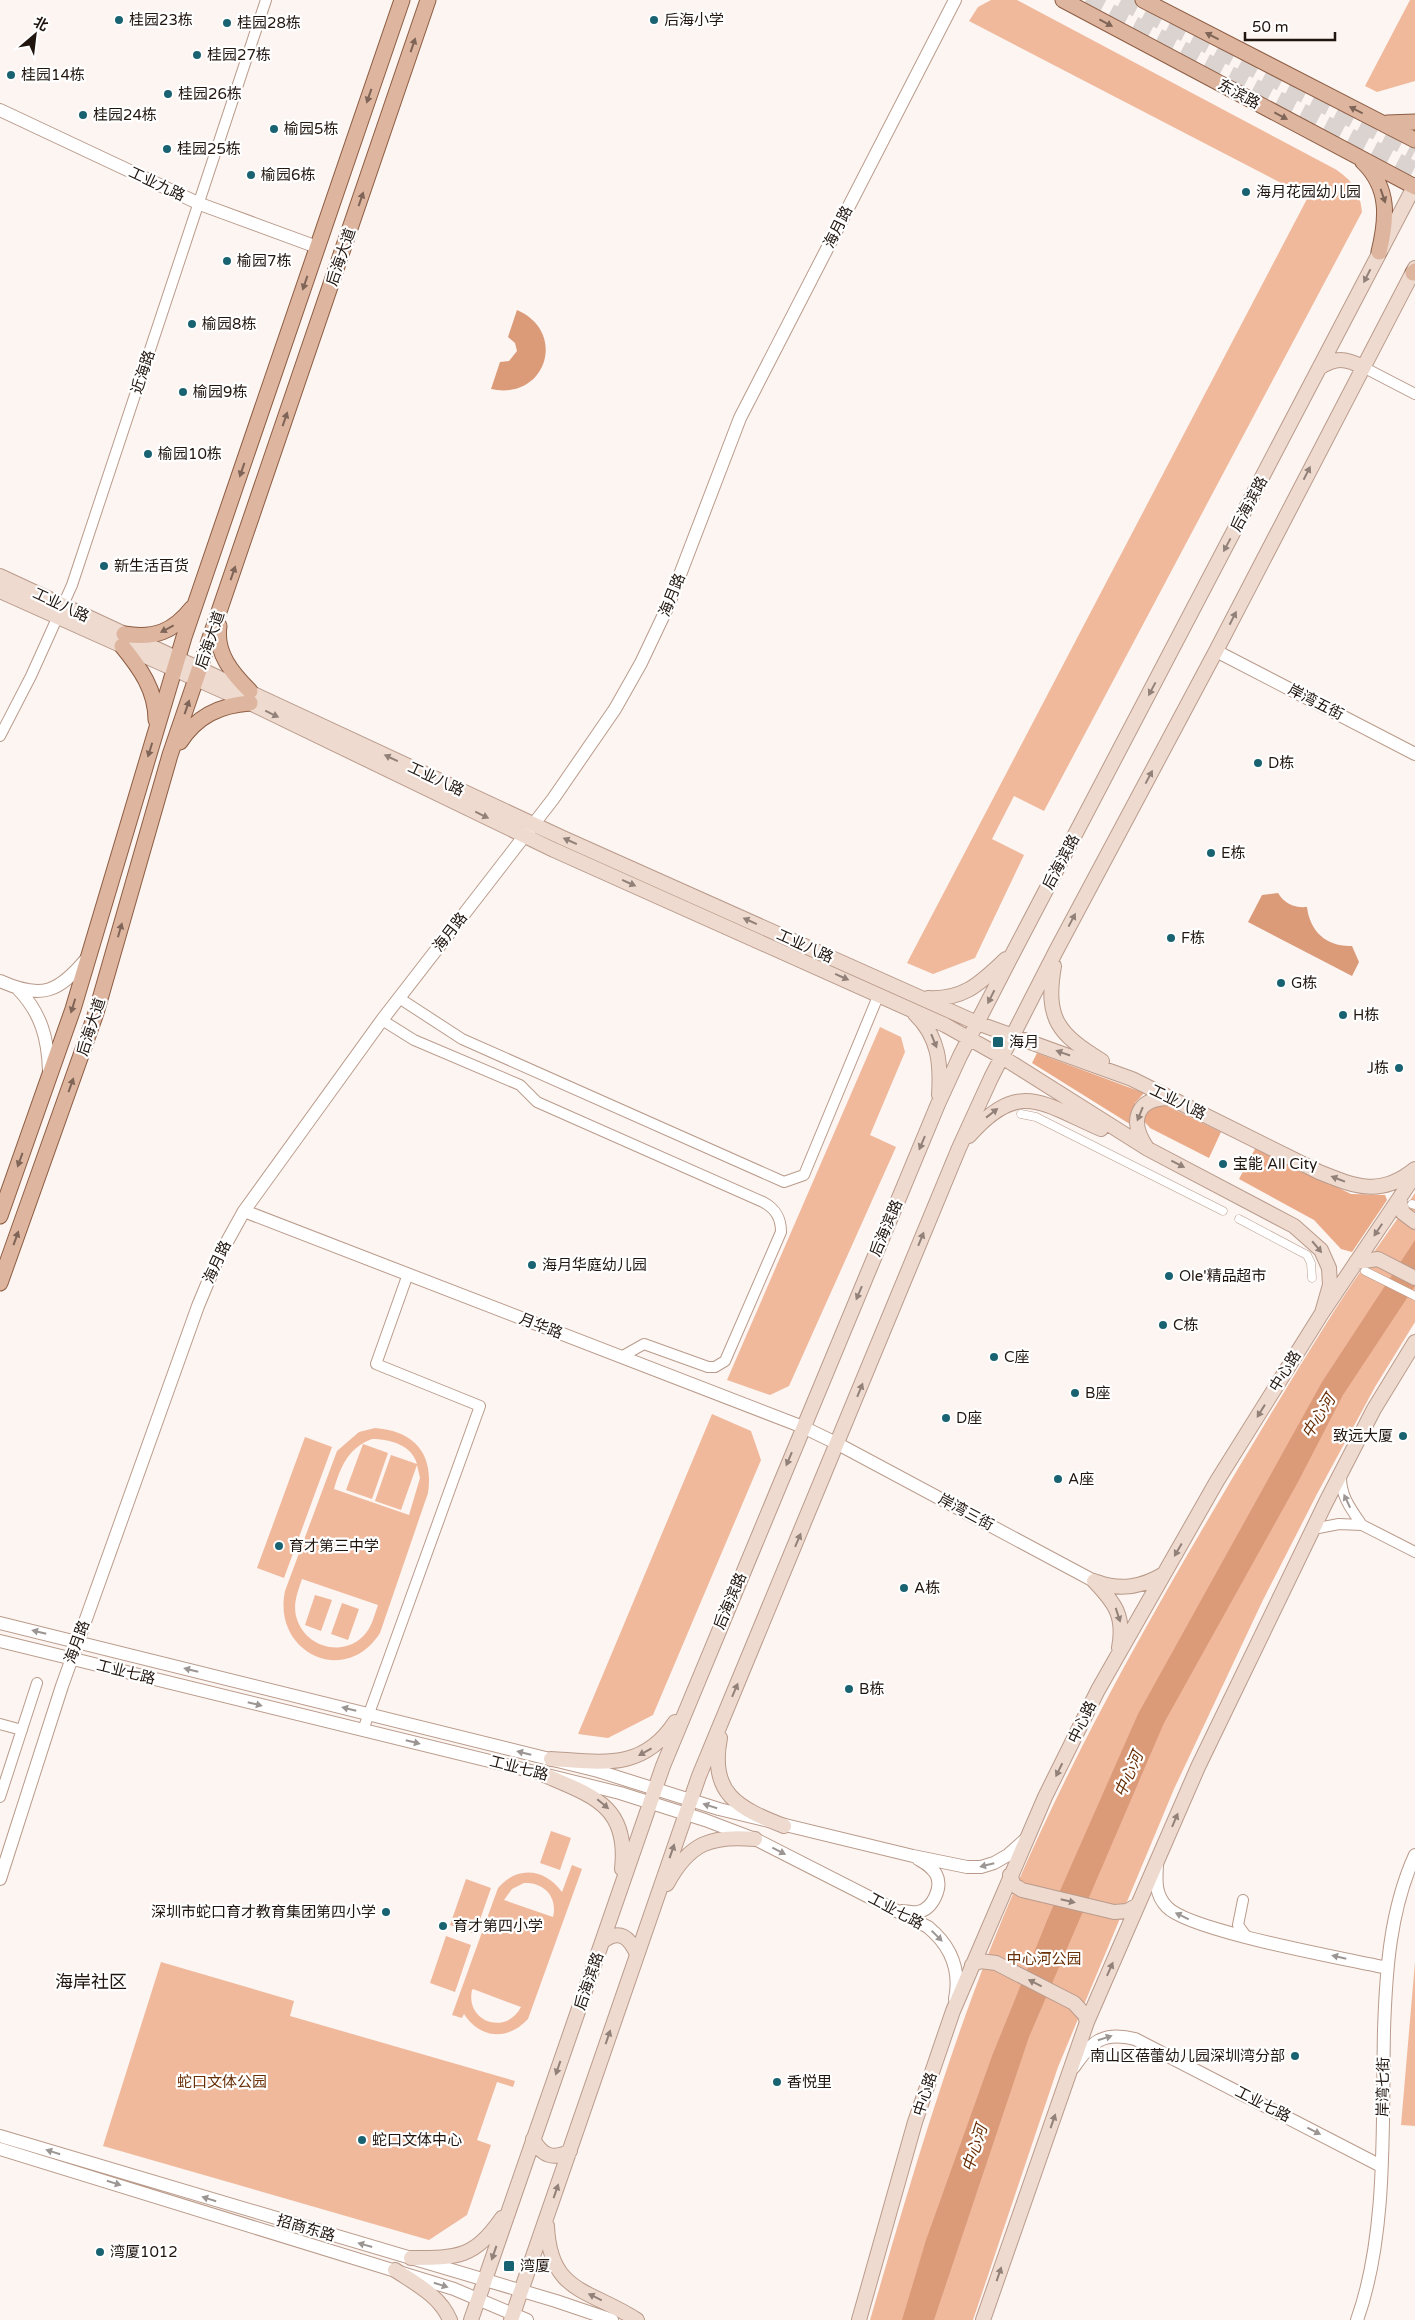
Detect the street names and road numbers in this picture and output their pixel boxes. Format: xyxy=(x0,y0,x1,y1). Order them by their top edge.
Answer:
street label: 东滨路 xyxy=(1215,75,1263,113)
street label: 工业九路 xyxy=(126,163,188,205)
street label: 海月路 xyxy=(820,203,856,251)
street label: 后海大道 xyxy=(323,226,359,288)
street label: 近海路 xyxy=(127,348,159,396)
street label: 后海滨路 xyxy=(1227,473,1271,535)
street label: 海月路 xyxy=(655,571,689,619)
street label: 工业八路 xyxy=(30,584,92,626)
street label: 后海大道 xyxy=(192,609,228,671)
street label: 岸湾五街 xyxy=(1285,680,1347,724)
street label: 工业八路 xyxy=(405,758,467,800)
street label: 后海滨路 xyxy=(1039,831,1083,893)
street label: 海月路 xyxy=(429,909,471,955)
street label: 工业八路 xyxy=(774,926,836,966)
street label: 后海大道 xyxy=(73,996,109,1058)
street label: 工业八路 xyxy=(1147,1081,1209,1123)
street label: 后海滨路 xyxy=(866,1197,906,1259)
street label: 海月路 xyxy=(199,1238,235,1286)
street label: 月华路 xyxy=(517,1310,565,1342)
street label: 中心路 xyxy=(1265,1347,1305,1395)
street label: 岸湾三街 xyxy=(935,1490,997,1534)
street label: 后海滨路 xyxy=(710,1570,750,1632)
street label: 海月路 xyxy=(61,1618,93,1666)
street label: 工业七路 xyxy=(95,1656,157,1688)
street label: 中心路 xyxy=(1064,1698,1100,1746)
street label: 工业七路 xyxy=(488,1752,550,1784)
street label: 工业七路 xyxy=(865,1889,927,1933)
street label: 后海滨路 xyxy=(571,1950,607,2012)
street label: 岸湾七街 xyxy=(1373,2057,1393,2117)
street label: 中心路 xyxy=(909,2070,941,2118)
street label: 工业七路 xyxy=(1232,2082,1294,2126)
street label: 招商东路 xyxy=(275,2211,337,2245)

